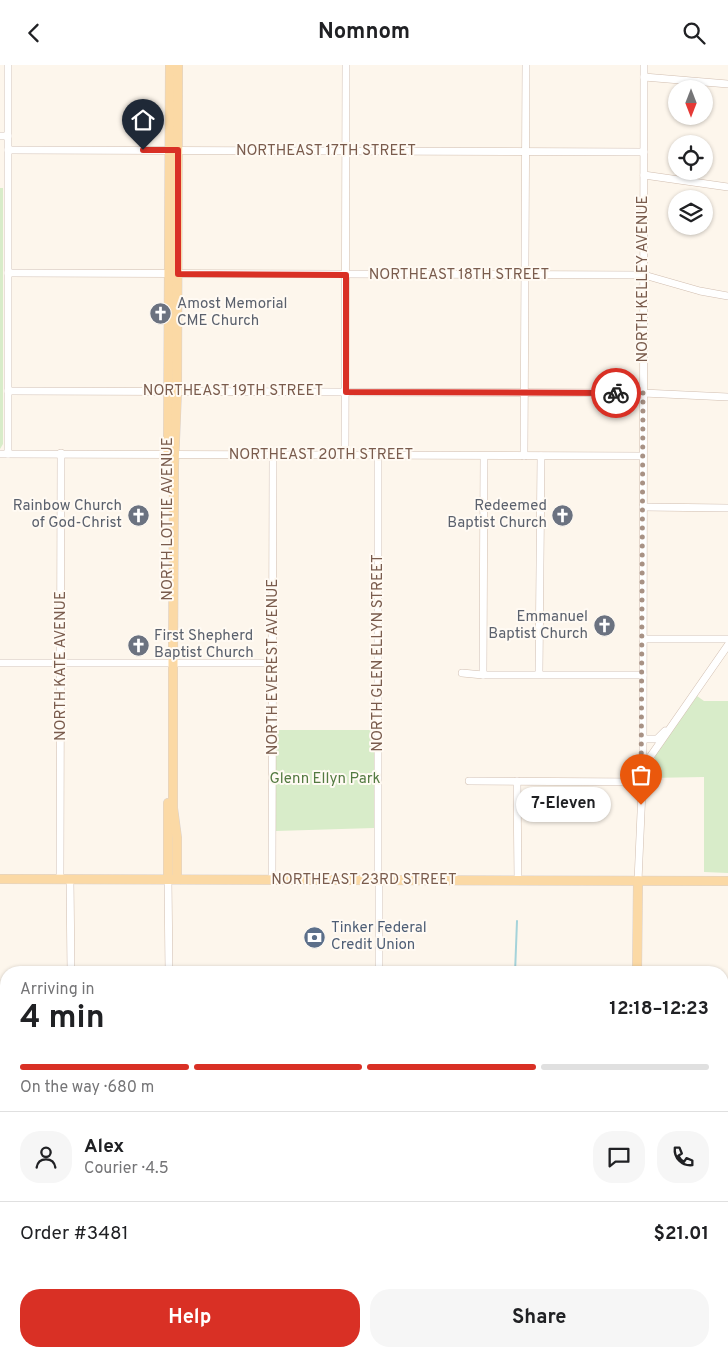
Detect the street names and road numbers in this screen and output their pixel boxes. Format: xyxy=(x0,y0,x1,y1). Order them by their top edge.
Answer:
street label: NORTHEAST 17TH STREET xyxy=(236,142,416,161)
street label: NORTH KELLEY AVENUE xyxy=(634,195,653,363)
street label: NORTHEAST 18TH STREET xyxy=(369,266,549,285)
street label: NORTHEAST 19TH STREET xyxy=(143,382,323,401)
street label: NORTH LOTTIE AVENUE xyxy=(159,437,178,601)
street label: NORTHEAST 20TH STREET xyxy=(229,446,413,465)
street label: NORTH GLEN ELLYN STREET xyxy=(369,554,388,752)
street label: NORTH EVEREST AVENUE xyxy=(264,579,283,755)
street label: NORTH KATE AVENUE xyxy=(52,591,71,741)
street label: NORTHEAST 23RD STREET xyxy=(271,871,457,890)

